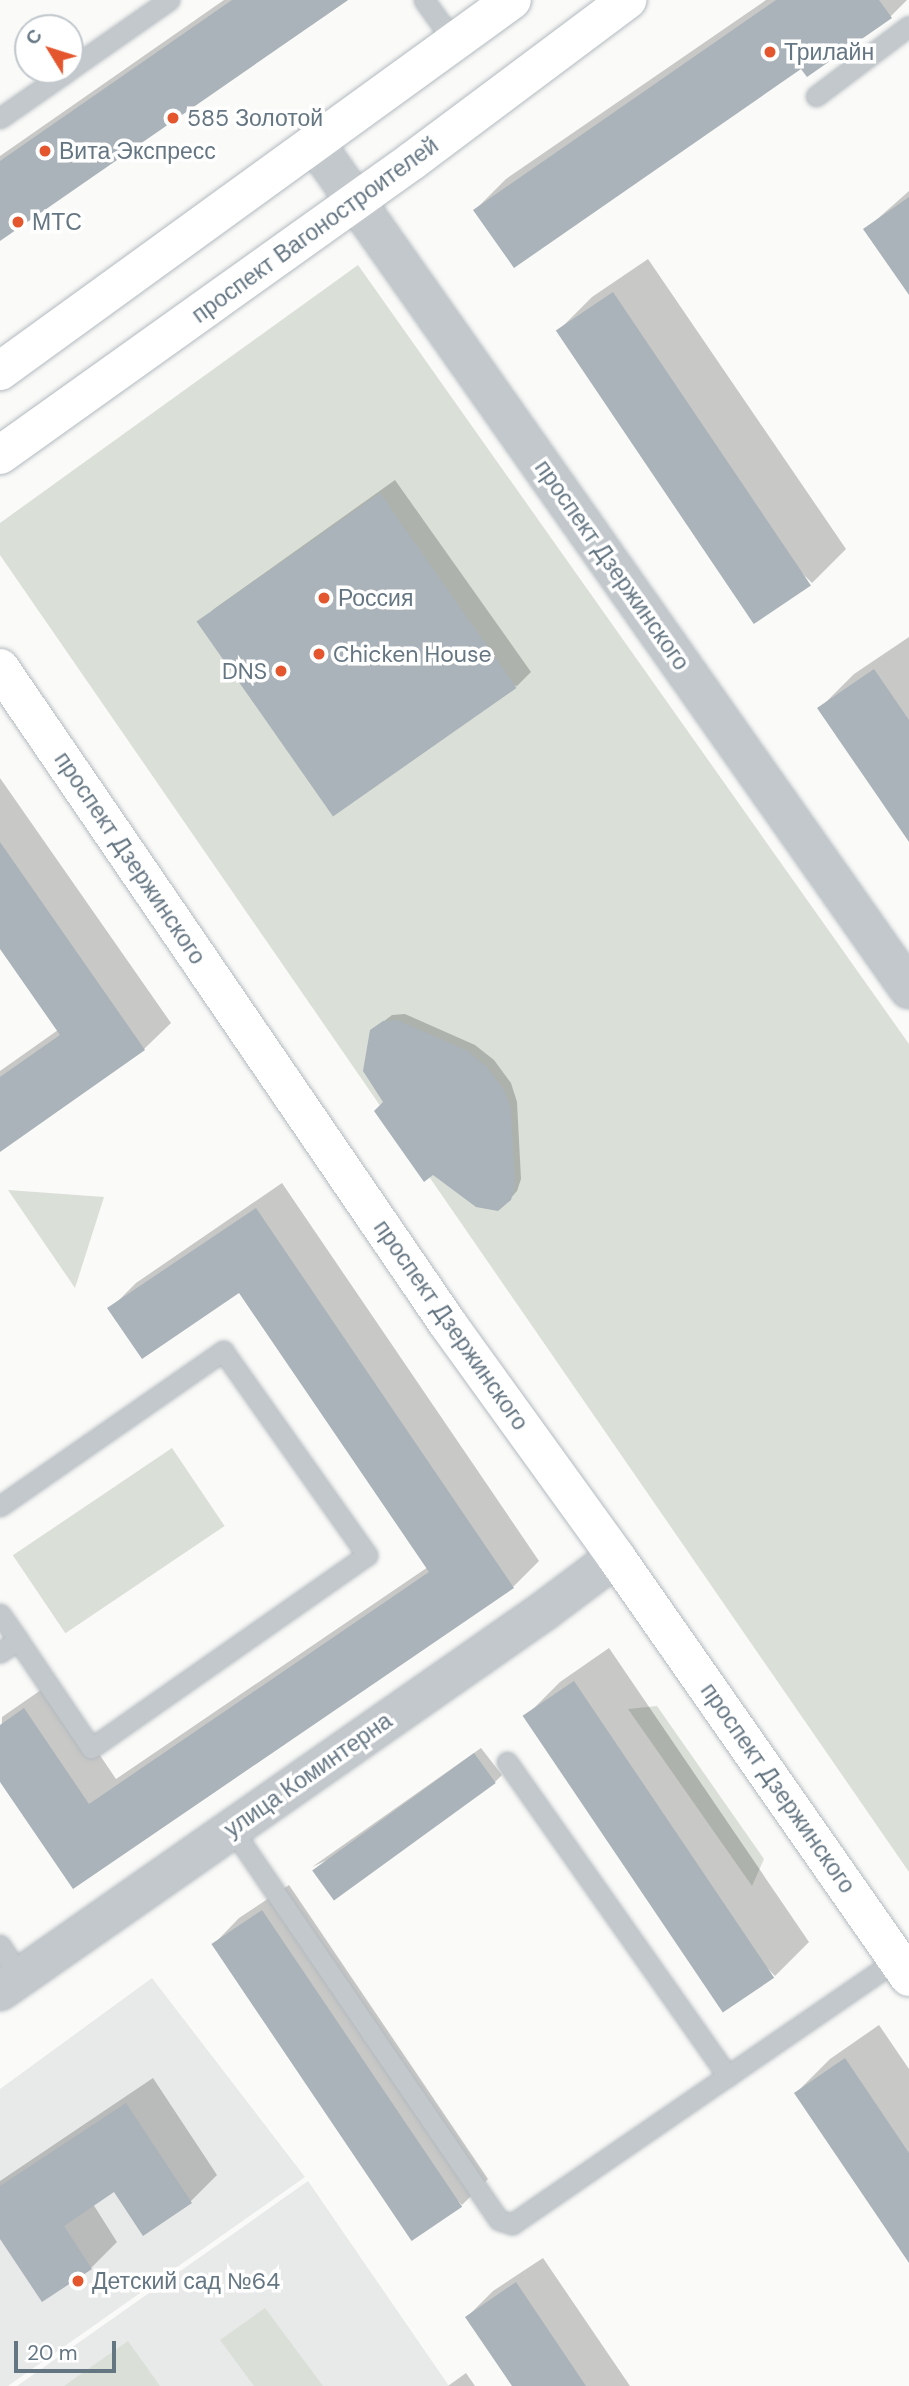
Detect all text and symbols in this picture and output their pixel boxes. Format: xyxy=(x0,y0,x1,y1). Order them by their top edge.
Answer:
north arrow xyxy=(14,14,84,84)
text: С xyxy=(20,24,48,50)
place label: Трилайн xyxy=(784,38,874,66)
marker: Трилайн xyxy=(762,44,778,60)
place label: 585 Золотой xyxy=(187,104,323,132)
marker: 585 Золотой xyxy=(165,110,181,126)
street label: проспект Вагоностроителей xyxy=(186,131,444,329)
place label: Вита Экспресс xyxy=(59,137,216,165)
marker: Вита Экспресс xyxy=(37,143,53,159)
place label: МТС xyxy=(32,208,82,236)
marker: МТС xyxy=(10,214,26,230)
street label: проспект Дзержинского xyxy=(529,455,695,675)
place label: Россия xyxy=(338,584,413,612)
marker: Россия xyxy=(316,590,332,606)
place label: Chicken House xyxy=(333,640,492,668)
marker: Chicken House xyxy=(311,646,327,662)
place label: DNS xyxy=(222,657,267,685)
marker: DNS xyxy=(273,663,289,679)
street label: проспект Дзержинского xyxy=(49,747,211,969)
street label: проспект Дзержинского xyxy=(368,1215,534,1435)
street label: проспект Дзержинского xyxy=(695,1678,861,1898)
street label: улица Коминтерна xyxy=(219,1707,397,1843)
place label: Детский сад №64 xyxy=(92,2267,280,2295)
marker: Детский сад №64 xyxy=(70,2273,86,2289)
scale bar xyxy=(18,2326,119,2370)
text: 20 m xyxy=(27,2339,78,2367)

